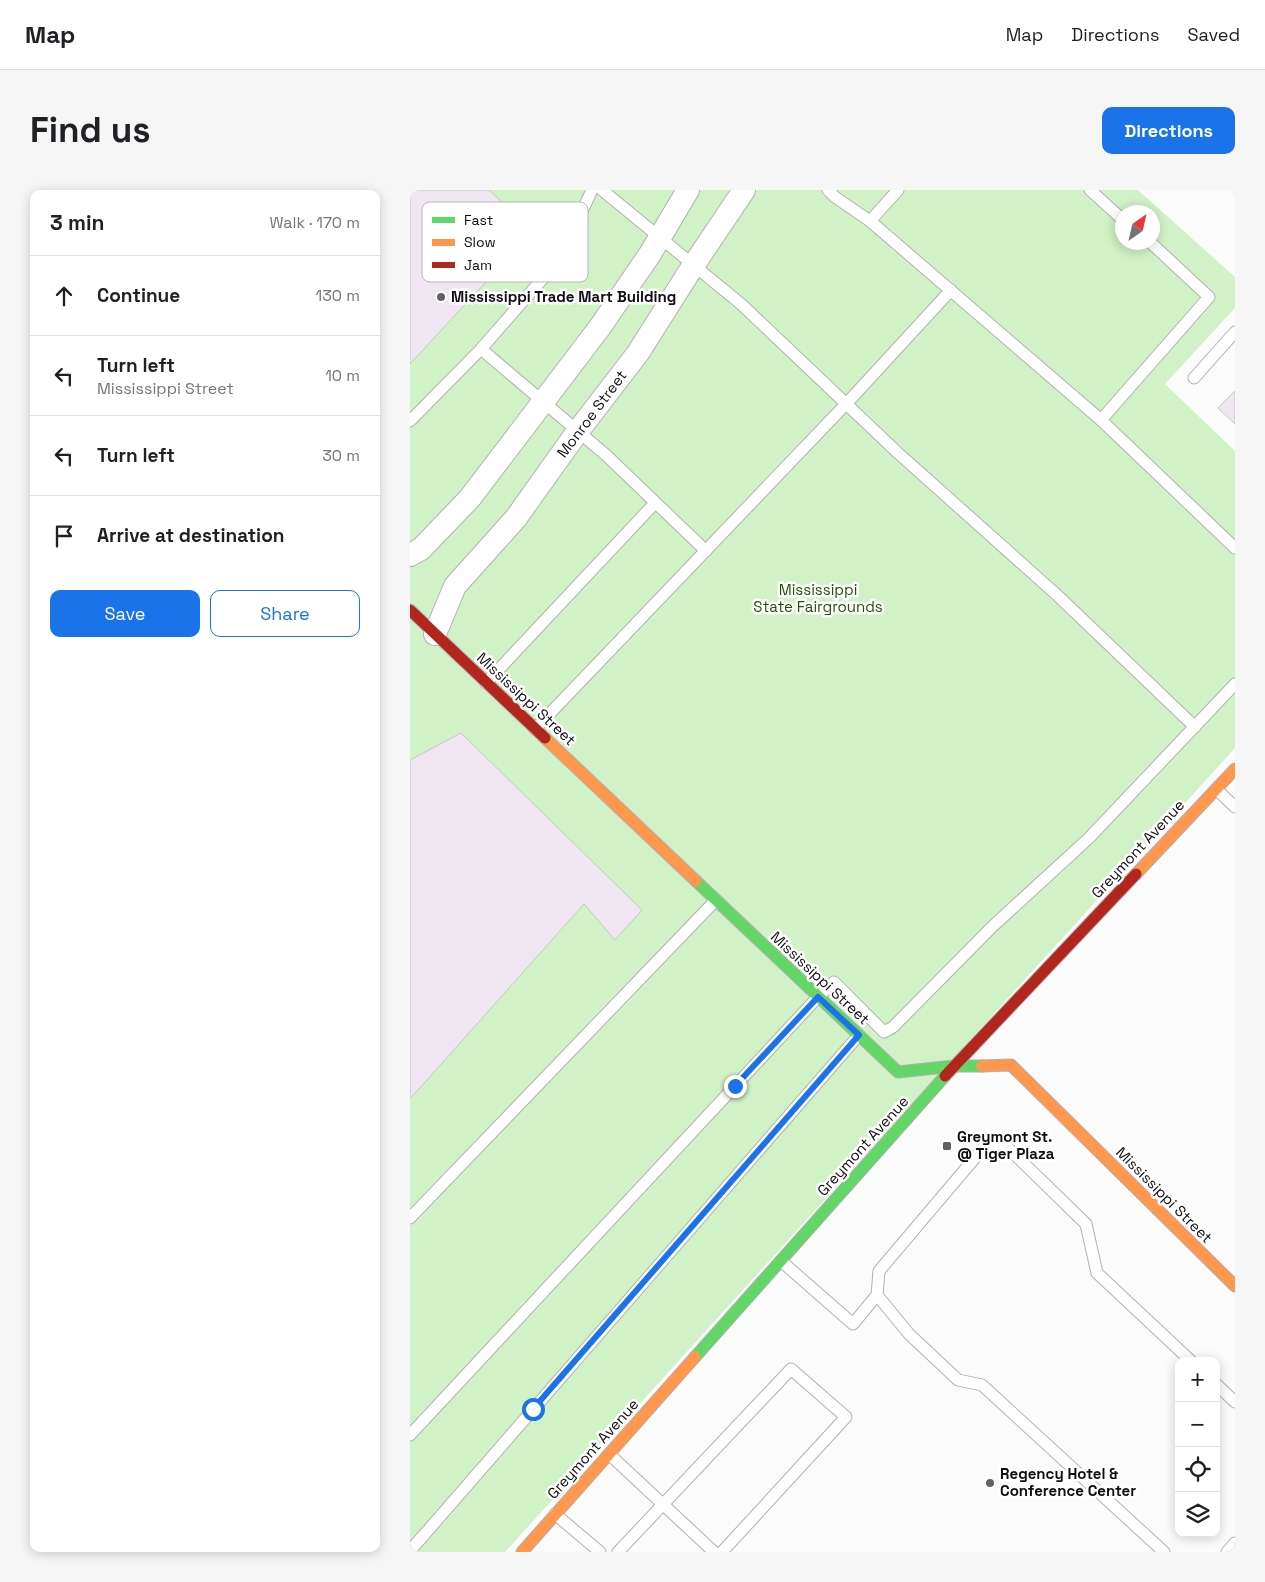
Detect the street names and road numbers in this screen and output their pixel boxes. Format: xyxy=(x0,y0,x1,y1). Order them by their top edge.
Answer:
street label: Monroe Street xyxy=(553,366,631,461)
street label: Mississippi Street xyxy=(473,648,580,749)
street label: Greymont Avenue xyxy=(1087,795,1188,902)
street label: Mississippi Street xyxy=(767,927,874,1028)
street label: Greymont Avenue xyxy=(813,1092,913,1200)
street label: Mississippi Street xyxy=(1112,1143,1217,1247)
street label: Greymont Avenue xyxy=(543,1395,643,1503)

